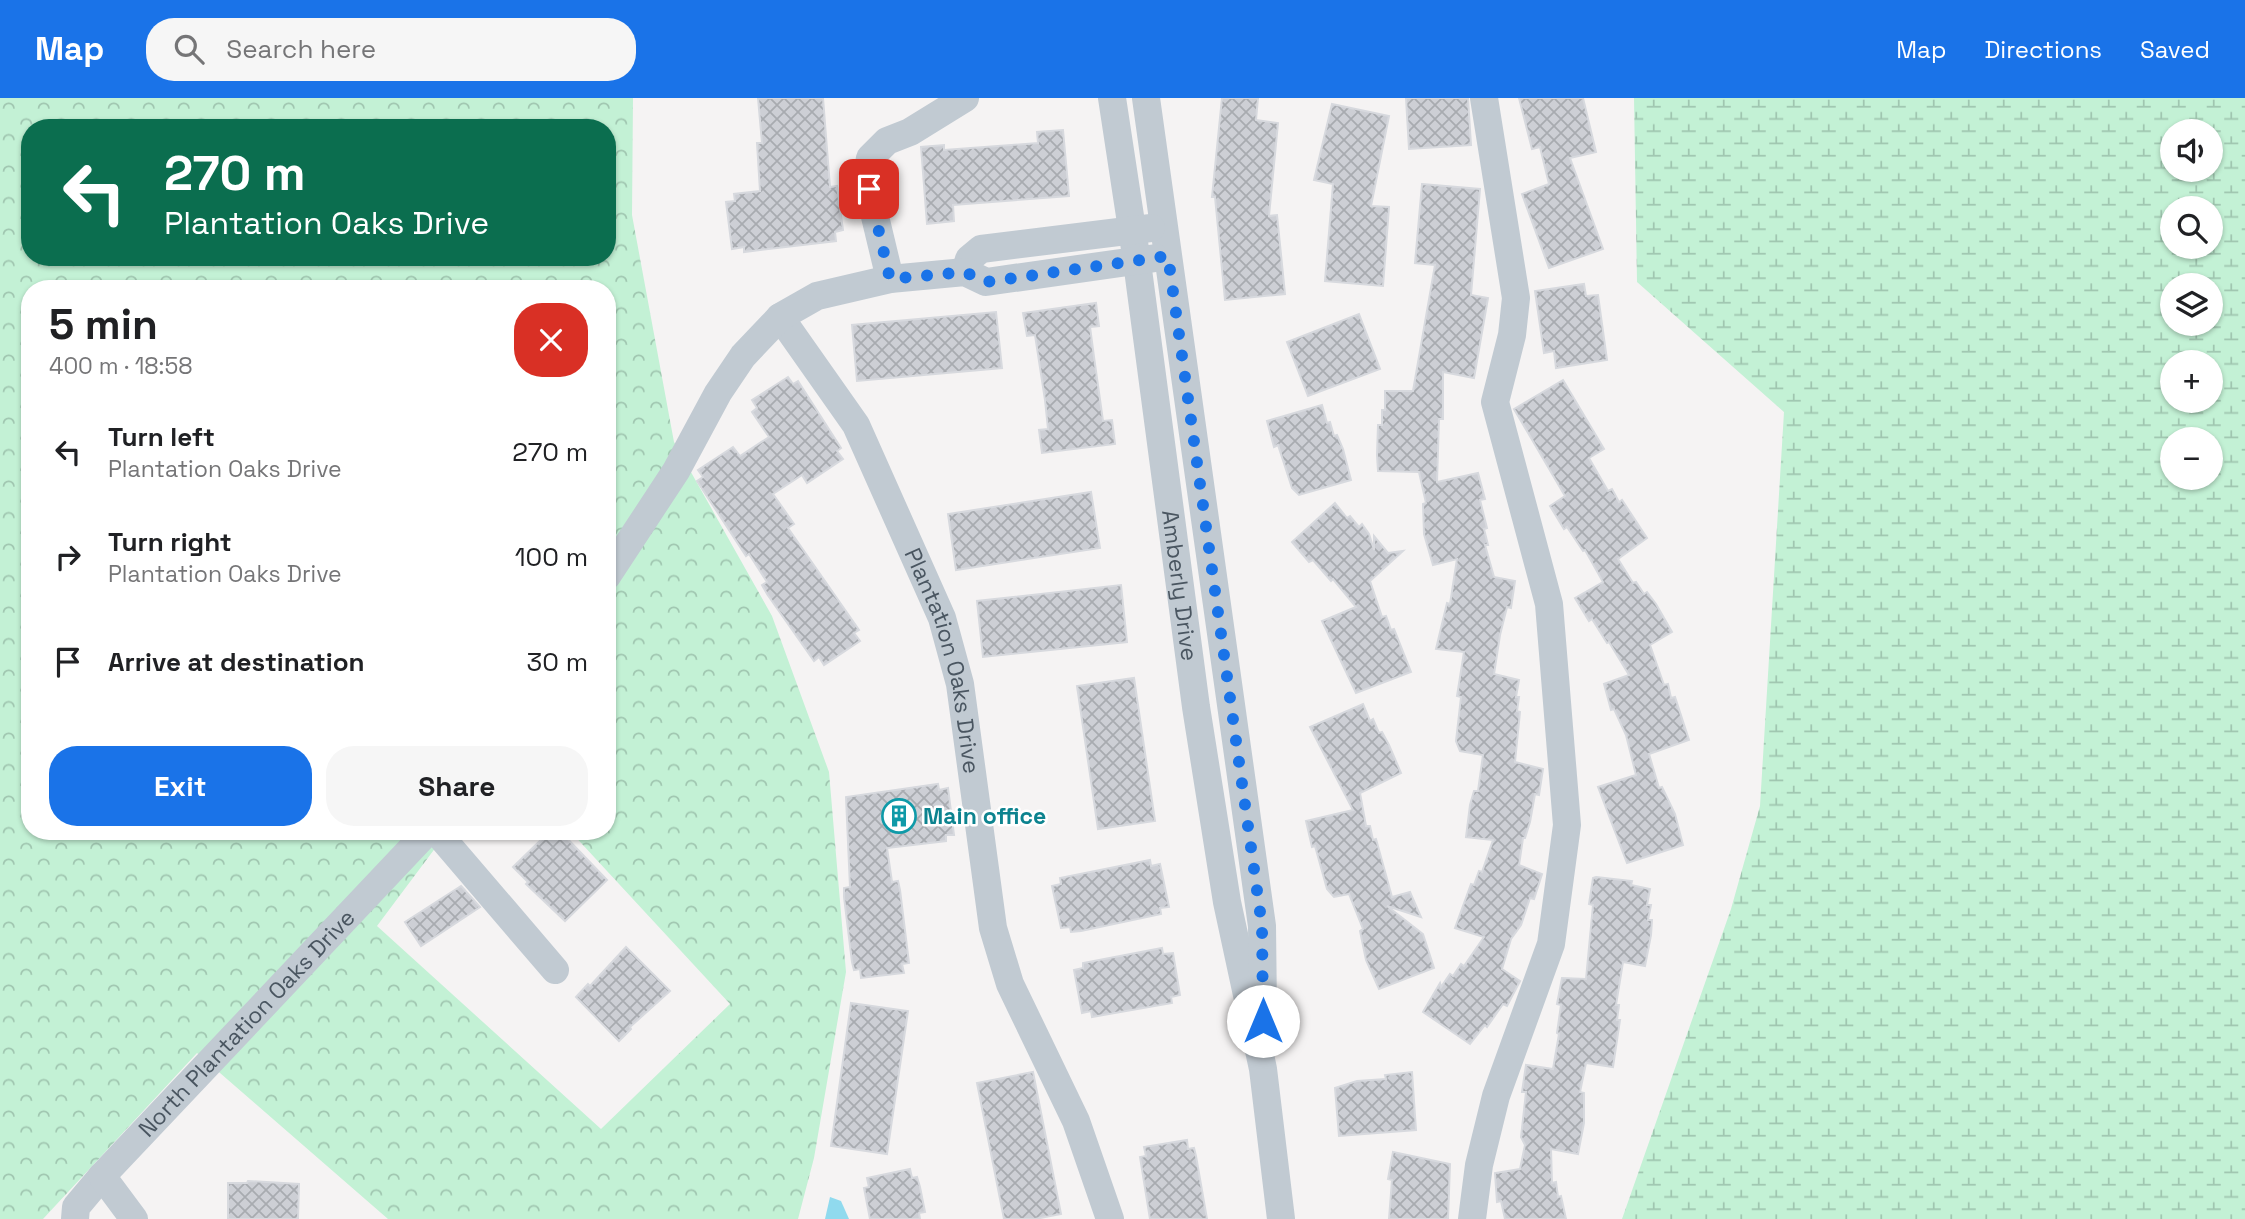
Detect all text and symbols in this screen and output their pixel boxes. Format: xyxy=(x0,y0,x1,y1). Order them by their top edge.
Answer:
search box xyxy=(146,18,636,81)
text: Map xyxy=(35,28,104,70)
icon: search xyxy=(170,30,208,68)
text: Search here xyxy=(226,32,376,66)
text: Map xyxy=(1896,34,1946,65)
text: Directions xyxy=(1984,34,2102,65)
text: Saved xyxy=(2140,34,2210,65)
map controls xyxy=(2160,119,2223,490)
button: sound xyxy=(2160,119,2223,182)
text: 270 m xyxy=(164,142,306,204)
icon: left xyxy=(49,147,140,238)
pin xyxy=(839,159,899,219)
icon: arrive xyxy=(850,170,888,208)
button: search xyxy=(2160,196,2223,259)
text: Plantation Oaks Drive xyxy=(164,203,489,243)
button: layers xyxy=(2160,273,2223,336)
text: 5 min xyxy=(49,298,158,351)
button: close xyxy=(514,303,588,377)
button: + xyxy=(2160,350,2223,413)
text: 400 m · 18:58 xyxy=(49,351,193,381)
text: Turn left xyxy=(108,420,215,454)
button: − xyxy=(2160,427,2223,490)
icon: left xyxy=(49,433,87,471)
text: 270 m xyxy=(512,435,588,469)
text: Plantation Oaks Drive xyxy=(108,454,342,484)
street label: Amberly Drive xyxy=(1155,508,1205,663)
text: Turn right xyxy=(108,525,232,559)
icon: right xyxy=(49,538,87,576)
text: 100 m xyxy=(515,540,588,574)
street label: Plantation Oaks Drive xyxy=(898,543,987,775)
text: Plantation Oaks Drive xyxy=(108,559,342,589)
icon: arrive xyxy=(49,643,87,681)
text: Arrive at destination xyxy=(108,645,365,679)
text: 30 m xyxy=(527,645,588,679)
button: Exit xyxy=(49,746,312,826)
button: Share xyxy=(326,746,588,826)
building icon: Main office xyxy=(880,797,918,835)
place label: Main office xyxy=(923,801,1046,831)
street label: North Plantation Oaks Drive xyxy=(132,903,361,1143)
position arrow xyxy=(1226,984,1300,1058)

